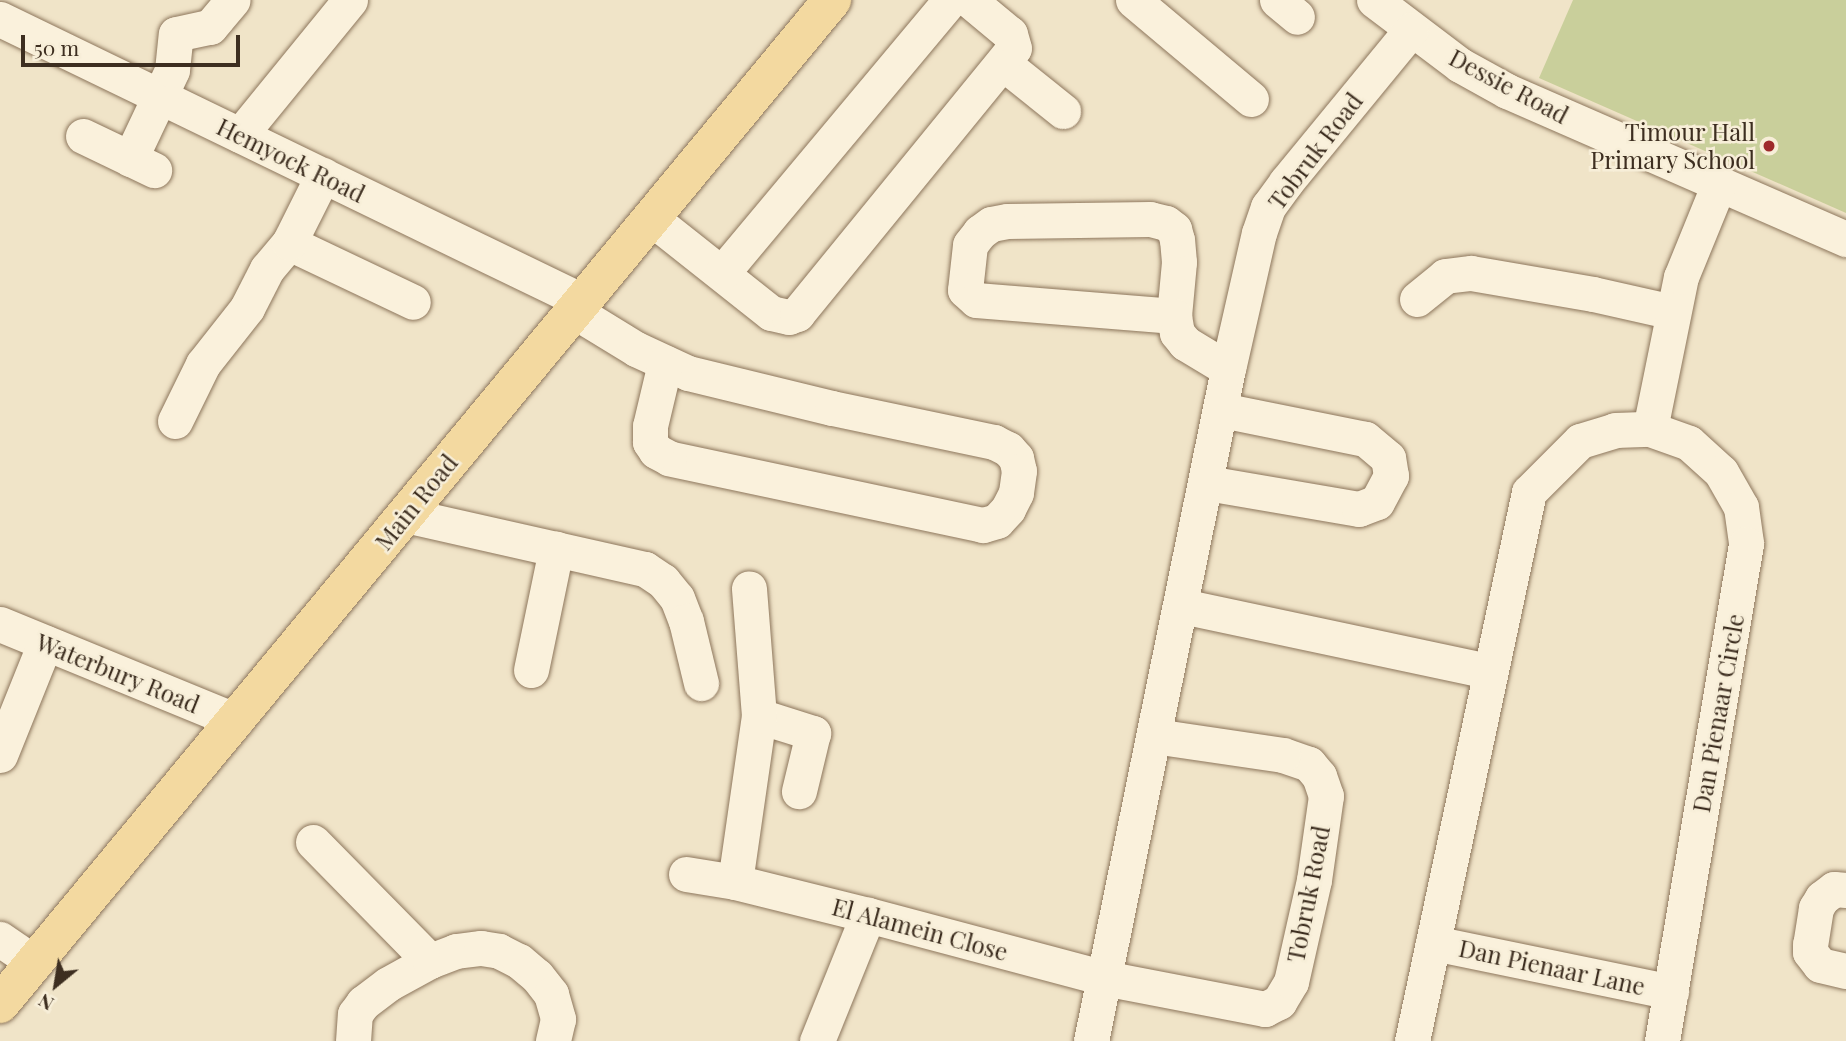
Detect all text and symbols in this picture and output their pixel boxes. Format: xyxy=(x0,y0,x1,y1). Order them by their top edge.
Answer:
scale bar xyxy=(24,21,243,65)
text: 50 m xyxy=(34,33,79,61)
street label: Dessie Road xyxy=(1445,43,1573,129)
street label: Tobruk Road xyxy=(1262,87,1368,215)
street label: Hemyock Road xyxy=(212,112,370,208)
place label: Timour Hall Primary School xyxy=(1590,118,1755,174)
marker: Timour Hall Primary School xyxy=(1761,138,1777,154)
street label: Main Road xyxy=(369,448,463,556)
street label: Dan Pienaar Circle xyxy=(1686,611,1750,815)
street label: Waterbury Road xyxy=(32,627,204,719)
street label: Tobruk Road xyxy=(1281,823,1335,965)
street label: El Alamein Close xyxy=(829,892,1011,966)
street label: Dan Pienaar Lane xyxy=(1456,933,1648,1001)
north arrow xyxy=(21,950,91,1020)
text: N xyxy=(33,988,58,1018)

